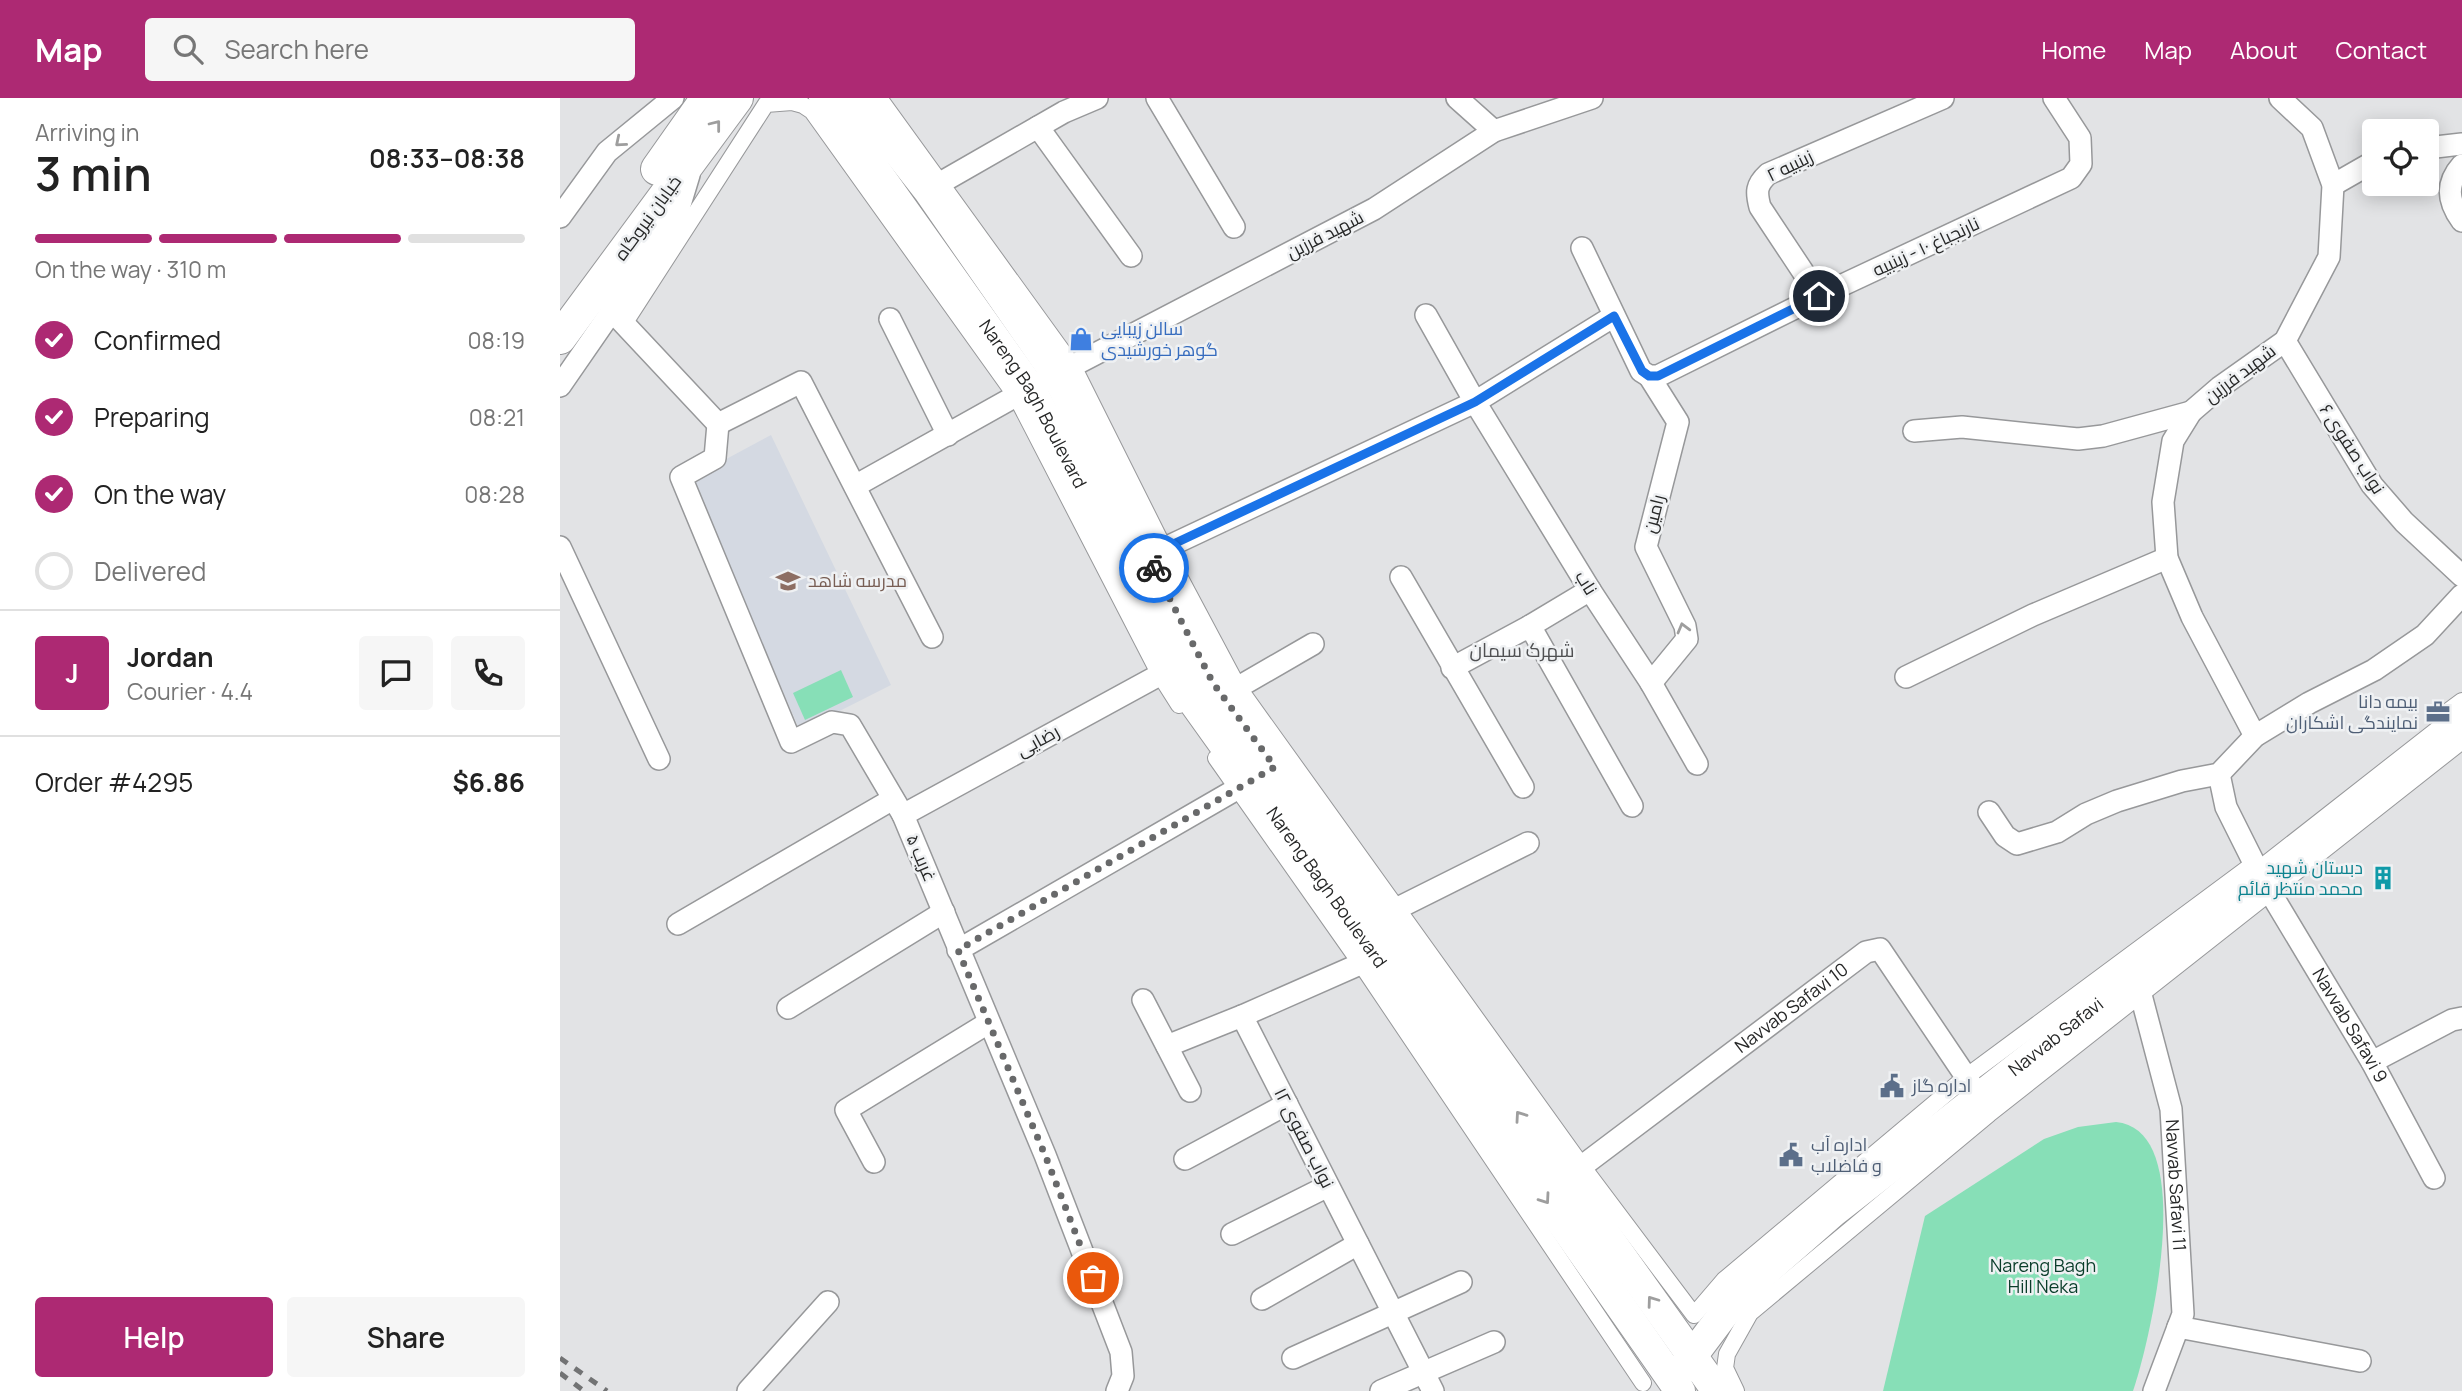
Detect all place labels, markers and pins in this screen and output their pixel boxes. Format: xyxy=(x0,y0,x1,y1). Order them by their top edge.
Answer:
pin xyxy=(1789,266,1849,326)
place label: سالن زیبایی گوهر خورشیدی xyxy=(1101,316,1218,361)
shop icon: سالن زیبایی گوهر خورشیدی xyxy=(1067,325,1095,353)
school or university icon: مدرسه شاهد xyxy=(774,567,802,595)
place label: مدرسه شاهد xyxy=(808,568,907,592)
place label: بیمه دانا نمایندگی اشکاران xyxy=(2286,689,2418,734)
office icon: بیمه دانا نمایندگی اشکاران xyxy=(2424,698,2452,726)
place label: دبستان شهید محمد منتظر قائم xyxy=(2238,855,2363,901)
building icon: دبستان شهید محمد منتظر قائم xyxy=(2369,864,2397,892)
public building icon: اداره گاز xyxy=(1878,1072,1906,1100)
place label: اداره گاز xyxy=(1911,1073,1971,1097)
place label: اداره آب و فاضلاب xyxy=(1811,1132,1882,1177)
public building icon: اداره آب و فاضلاب xyxy=(1777,1141,1805,1169)
pin xyxy=(1063,1248,1123,1308)

